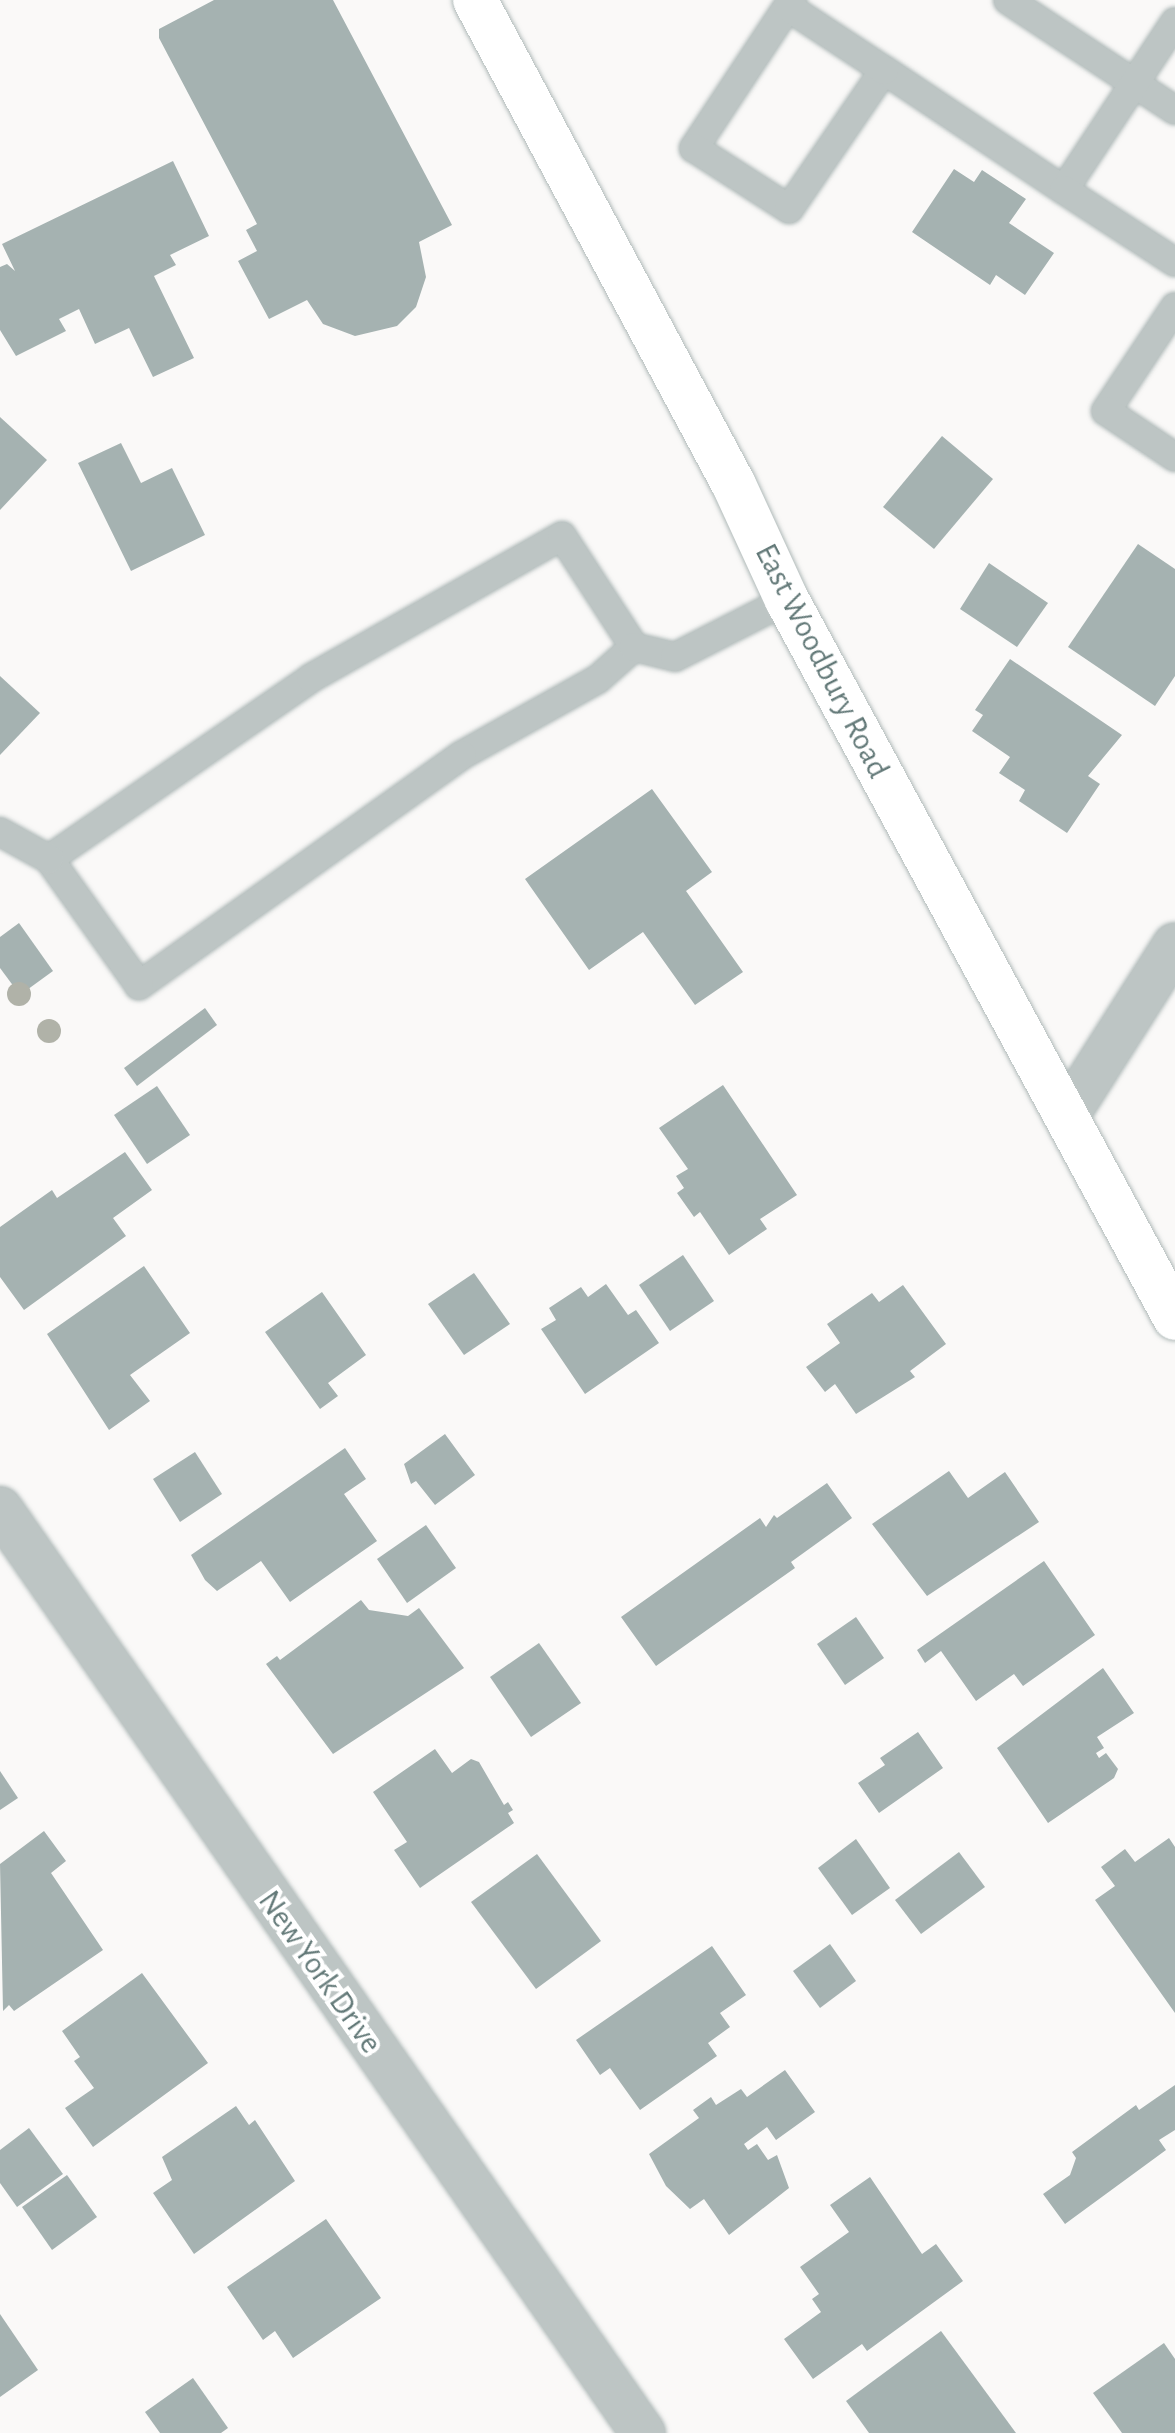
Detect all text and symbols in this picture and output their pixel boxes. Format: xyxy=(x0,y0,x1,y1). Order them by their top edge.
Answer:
street label: East Woodbury Road xyxy=(746,537,898,785)
street label: New York Drive xyxy=(250,1883,390,2061)

